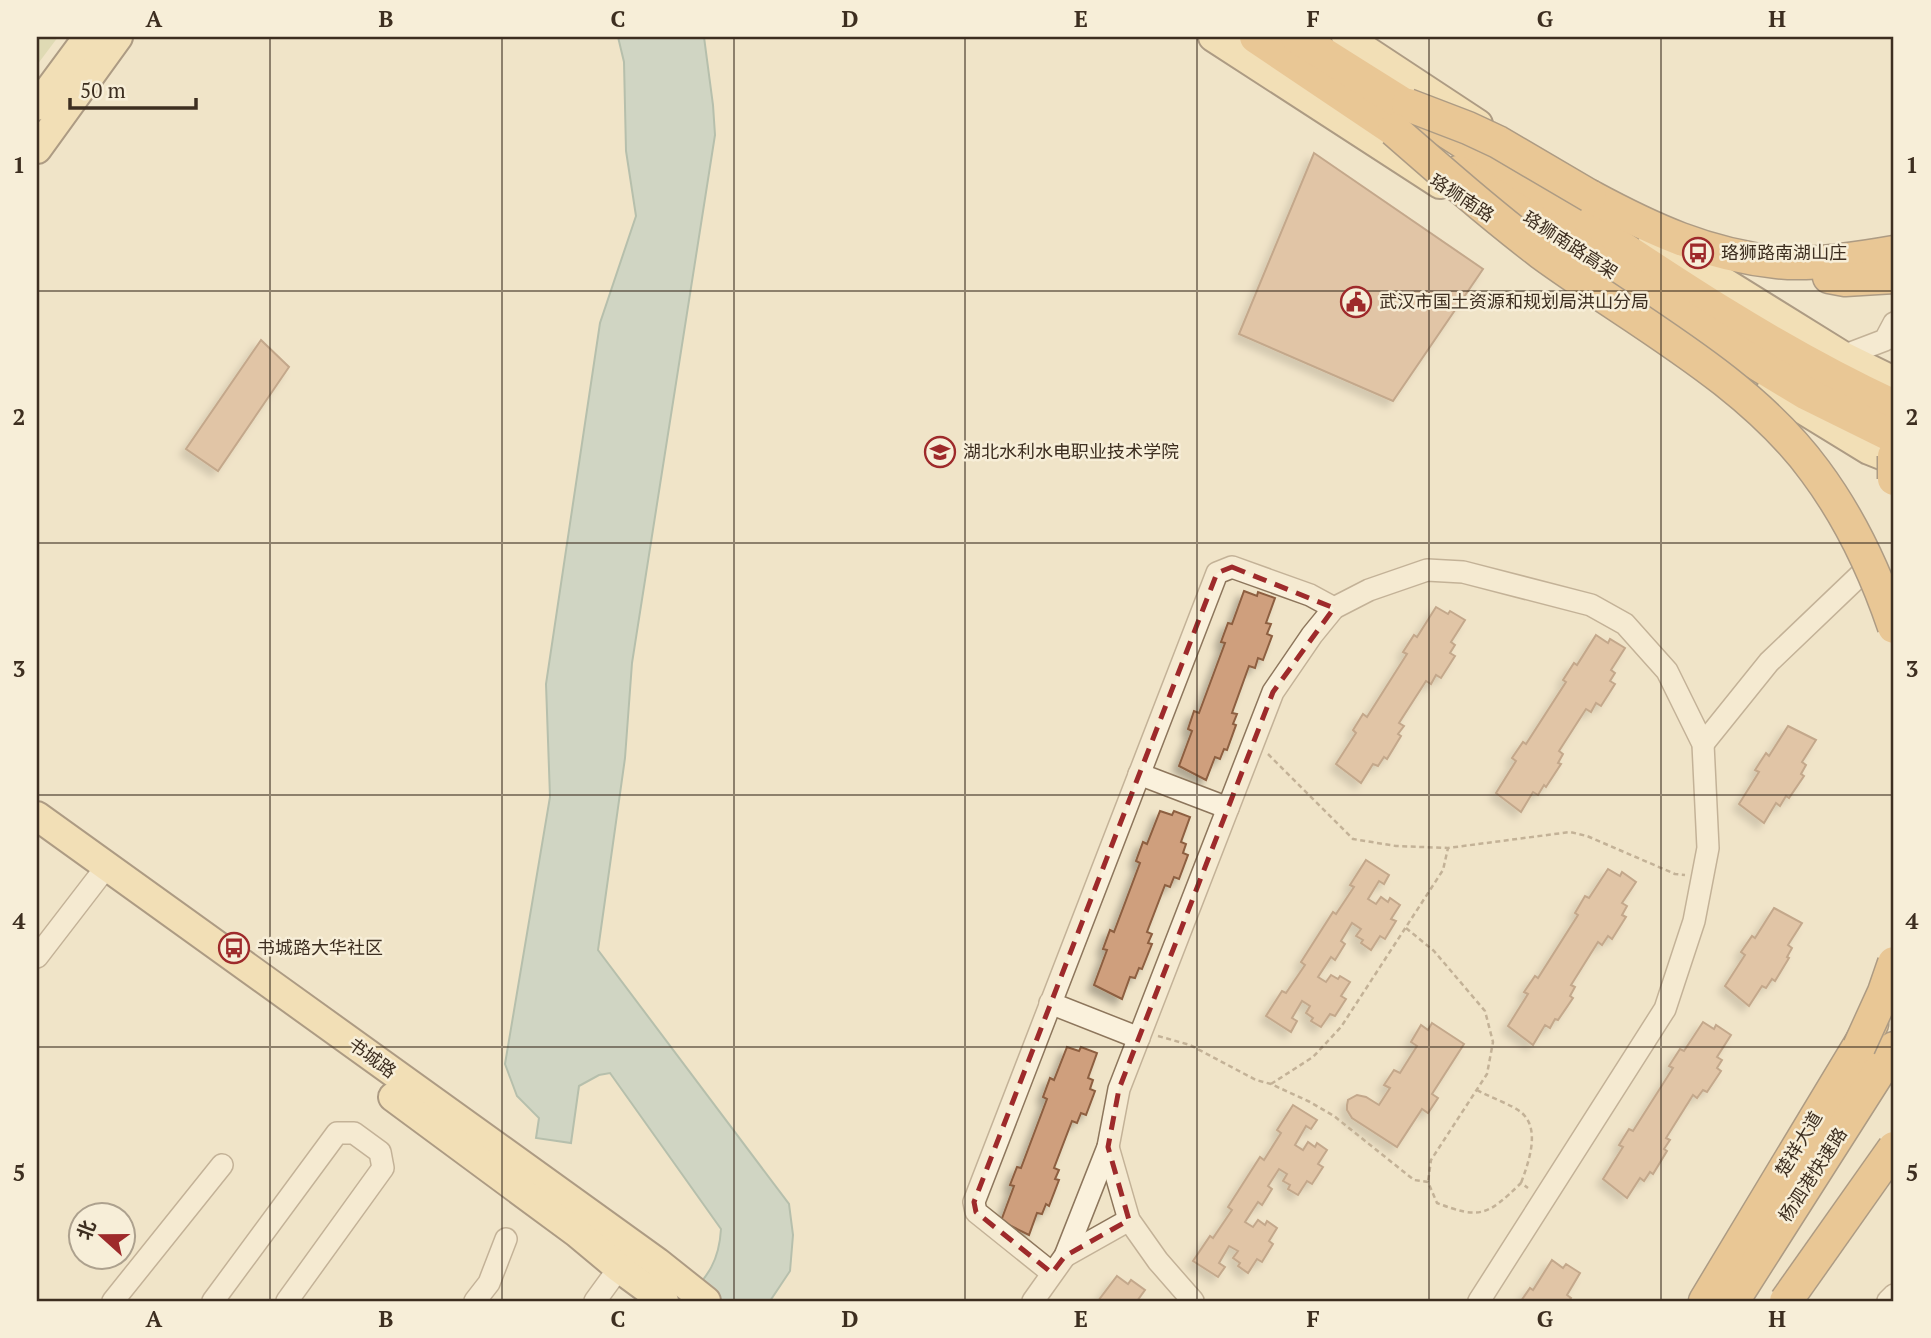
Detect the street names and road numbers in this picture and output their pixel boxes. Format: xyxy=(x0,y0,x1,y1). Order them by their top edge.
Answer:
street label: 珞狮南路 xyxy=(1426,167,1499,227)
street label: 珞狮南路高架 xyxy=(1519,205,1622,284)
street label: 书城路 xyxy=(344,1032,401,1083)
street label: 楚祥大道 xyxy=(1769,1106,1827,1181)
street label: 杨泗港快速路 xyxy=(1773,1123,1852,1226)

